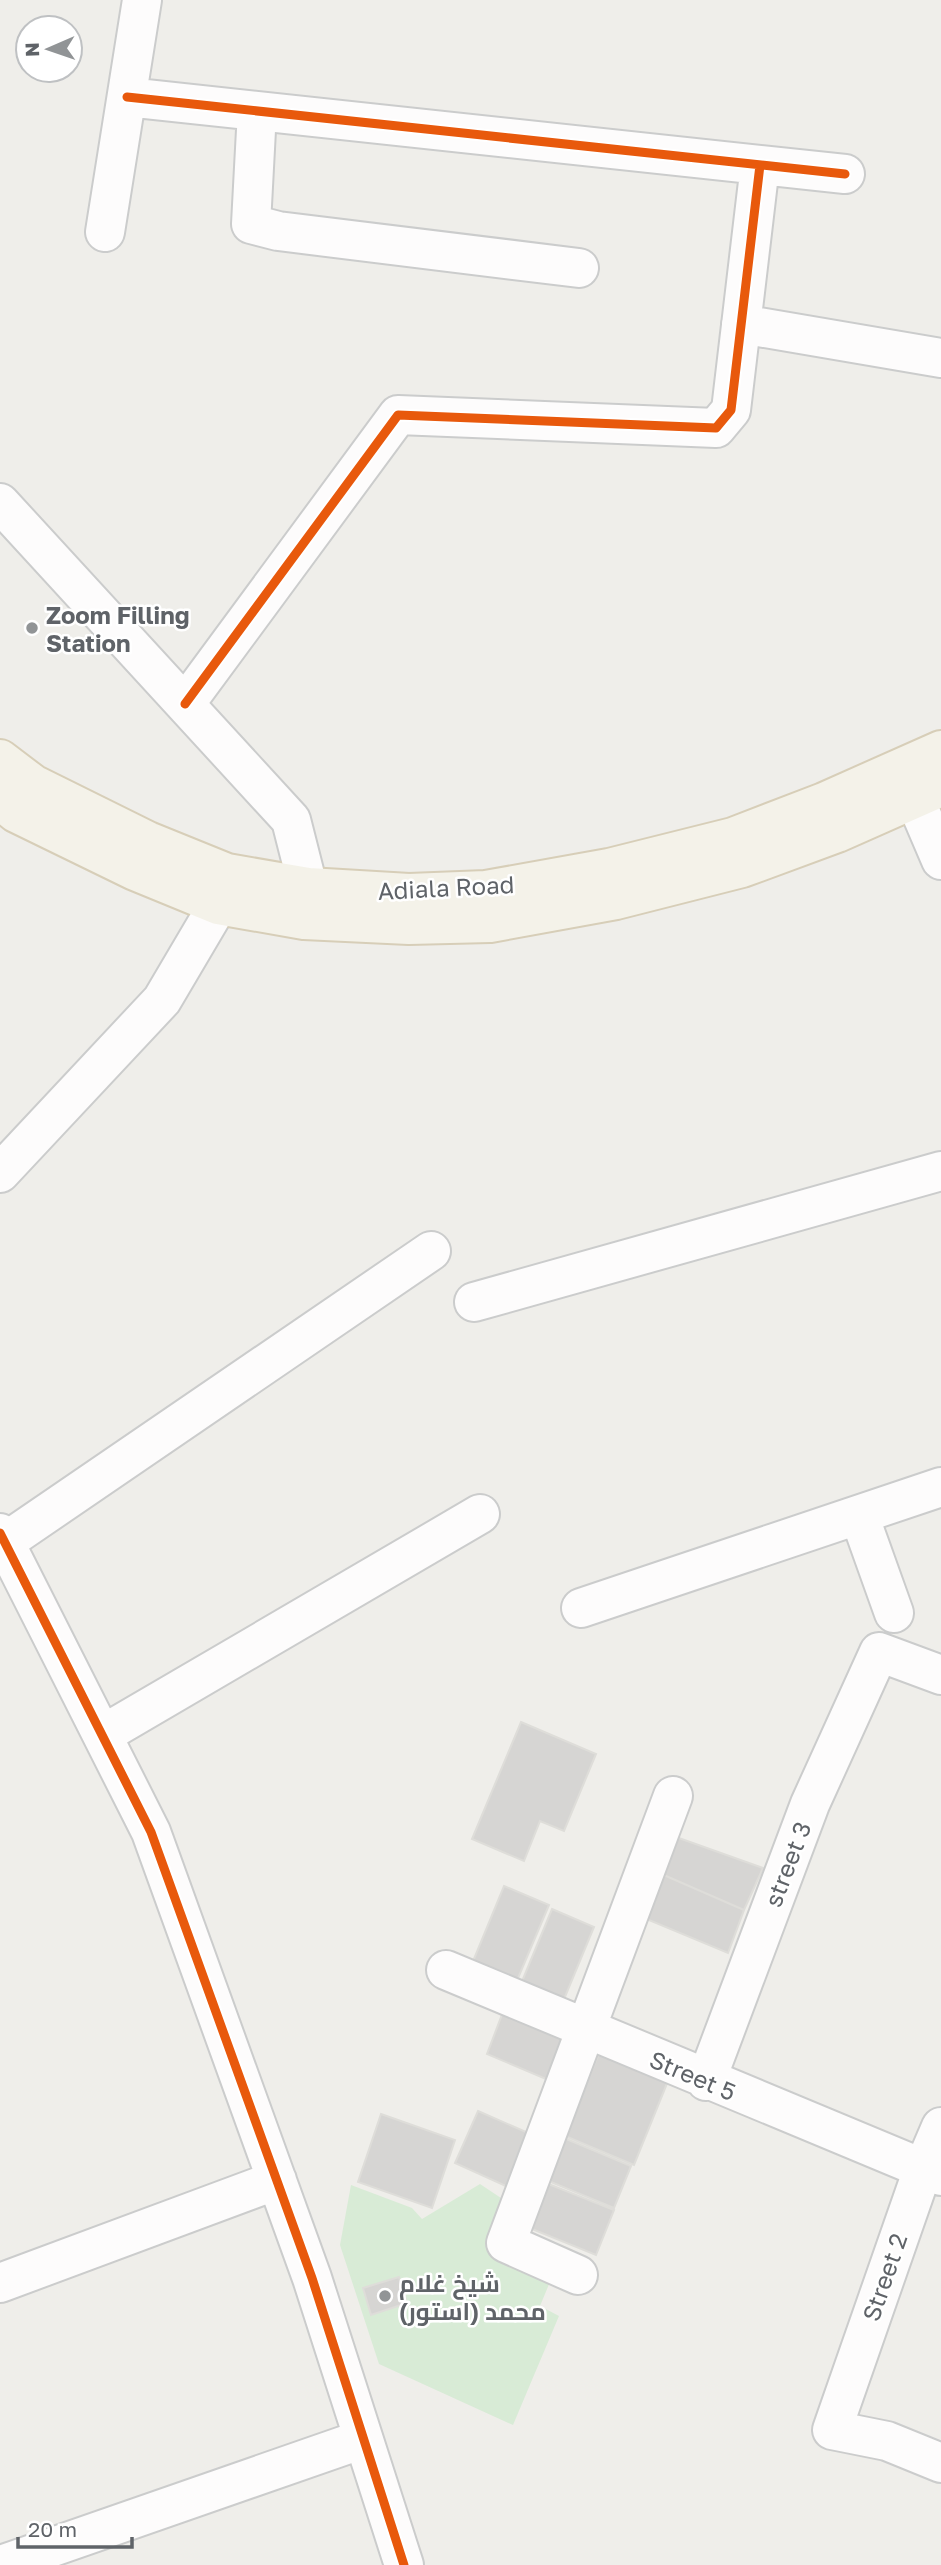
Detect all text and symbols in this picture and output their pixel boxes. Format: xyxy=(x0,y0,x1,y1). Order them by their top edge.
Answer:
north arrow xyxy=(14,14,84,84)
text: N xyxy=(20,42,43,57)
place label: Zoom Filling Station xyxy=(46,600,189,657)
marker: Zoom Filling Station xyxy=(24,620,40,636)
street label: Adiala Road xyxy=(377,869,515,905)
street label: street 3 xyxy=(758,1817,816,1911)
street label: Street 5 xyxy=(645,2044,741,2106)
street label: Street 2 xyxy=(855,2229,913,2325)
place label: شیخ غلام محمد (استور) xyxy=(399,2268,546,2326)
marker: شیخ غلام محمد (استور) xyxy=(377,2288,393,2304)
scale bar xyxy=(18,2506,131,2550)
text: 20 m xyxy=(28,2516,77,2542)

